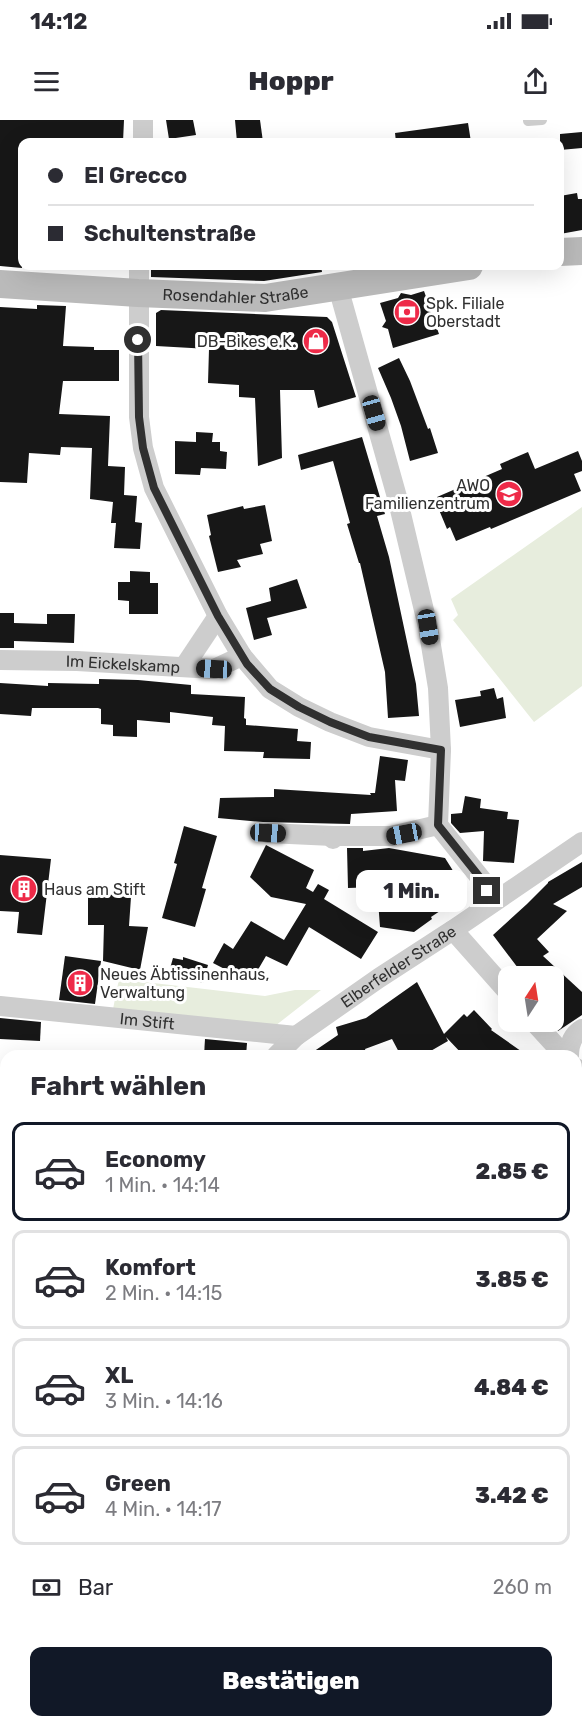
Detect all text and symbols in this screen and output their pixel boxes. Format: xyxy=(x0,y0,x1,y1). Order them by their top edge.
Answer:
text: 14:12 xyxy=(30,8,88,35)
icon: menu xyxy=(30,65,63,98)
text: Hoppr xyxy=(248,65,334,97)
icon: share xyxy=(519,65,552,98)
text: El Grecco xyxy=(84,162,187,189)
text: Schultenstraße xyxy=(84,220,256,247)
street label: Rosendahler Straße xyxy=(162,282,310,308)
place label: Spk. Filiale Oberstadt xyxy=(426,294,504,331)
bank icon: Spk. Filiale Oberstadt xyxy=(392,297,422,327)
route start xyxy=(124,326,151,353)
shop icon: DB-Bikes e.K. xyxy=(301,326,331,356)
place label: DB-Bikes e.K. xyxy=(197,332,296,351)
car xyxy=(360,393,388,433)
place label: AWO Familienzentrum xyxy=(365,476,490,513)
school or university icon: AWO Familienzentrum xyxy=(494,479,524,509)
car xyxy=(416,608,440,646)
street label: Im Eickelskamp xyxy=(66,651,181,677)
car xyxy=(196,659,232,679)
car xyxy=(385,822,423,846)
car xyxy=(250,823,286,843)
callout: 1 Min. xyxy=(355,870,466,912)
building icon: Haus am Stift xyxy=(9,874,39,904)
route end xyxy=(473,877,500,904)
text: 1 Min. xyxy=(383,879,440,903)
place label: Haus am Stift xyxy=(44,880,145,899)
street label: Elberfelder Straße xyxy=(337,921,460,1011)
place label: Neues Äbtissinenhaus, Verwaltung xyxy=(100,965,270,1002)
north arrow xyxy=(498,966,564,1032)
map controls xyxy=(498,966,564,1032)
building icon: Neues Äbtissinenhaus, Verwaltung xyxy=(65,968,95,998)
street label: Im Stift xyxy=(119,1009,176,1033)
text: Fahrt wählen xyxy=(30,1070,206,1102)
icon: car xyxy=(33,1145,87,1199)
text: Economy xyxy=(105,1146,206,1173)
text: 2.85 € xyxy=(476,1158,549,1185)
text: 1 Min. · 14:14 xyxy=(105,1173,220,1197)
icon: car xyxy=(33,1253,87,1307)
text: Komfort xyxy=(105,1254,196,1281)
text: 3.85 € xyxy=(475,1266,549,1293)
text: 2 Min. · 14:15 xyxy=(105,1281,222,1305)
icon: car xyxy=(33,1361,87,1415)
text: XL xyxy=(105,1362,133,1389)
text: 4.84 € xyxy=(474,1374,549,1401)
text: 3 Min. · 14:16 xyxy=(105,1389,223,1413)
icon: car xyxy=(33,1469,87,1523)
text: Green xyxy=(105,1470,171,1497)
text: 3.42 € xyxy=(475,1482,549,1509)
text: 4 Min. · 14:17 xyxy=(105,1497,222,1521)
icon: cash xyxy=(30,1571,63,1604)
text: Bar xyxy=(78,1574,113,1601)
text: 260 m xyxy=(493,1575,552,1599)
button: Bestätigen xyxy=(30,1647,552,1716)

